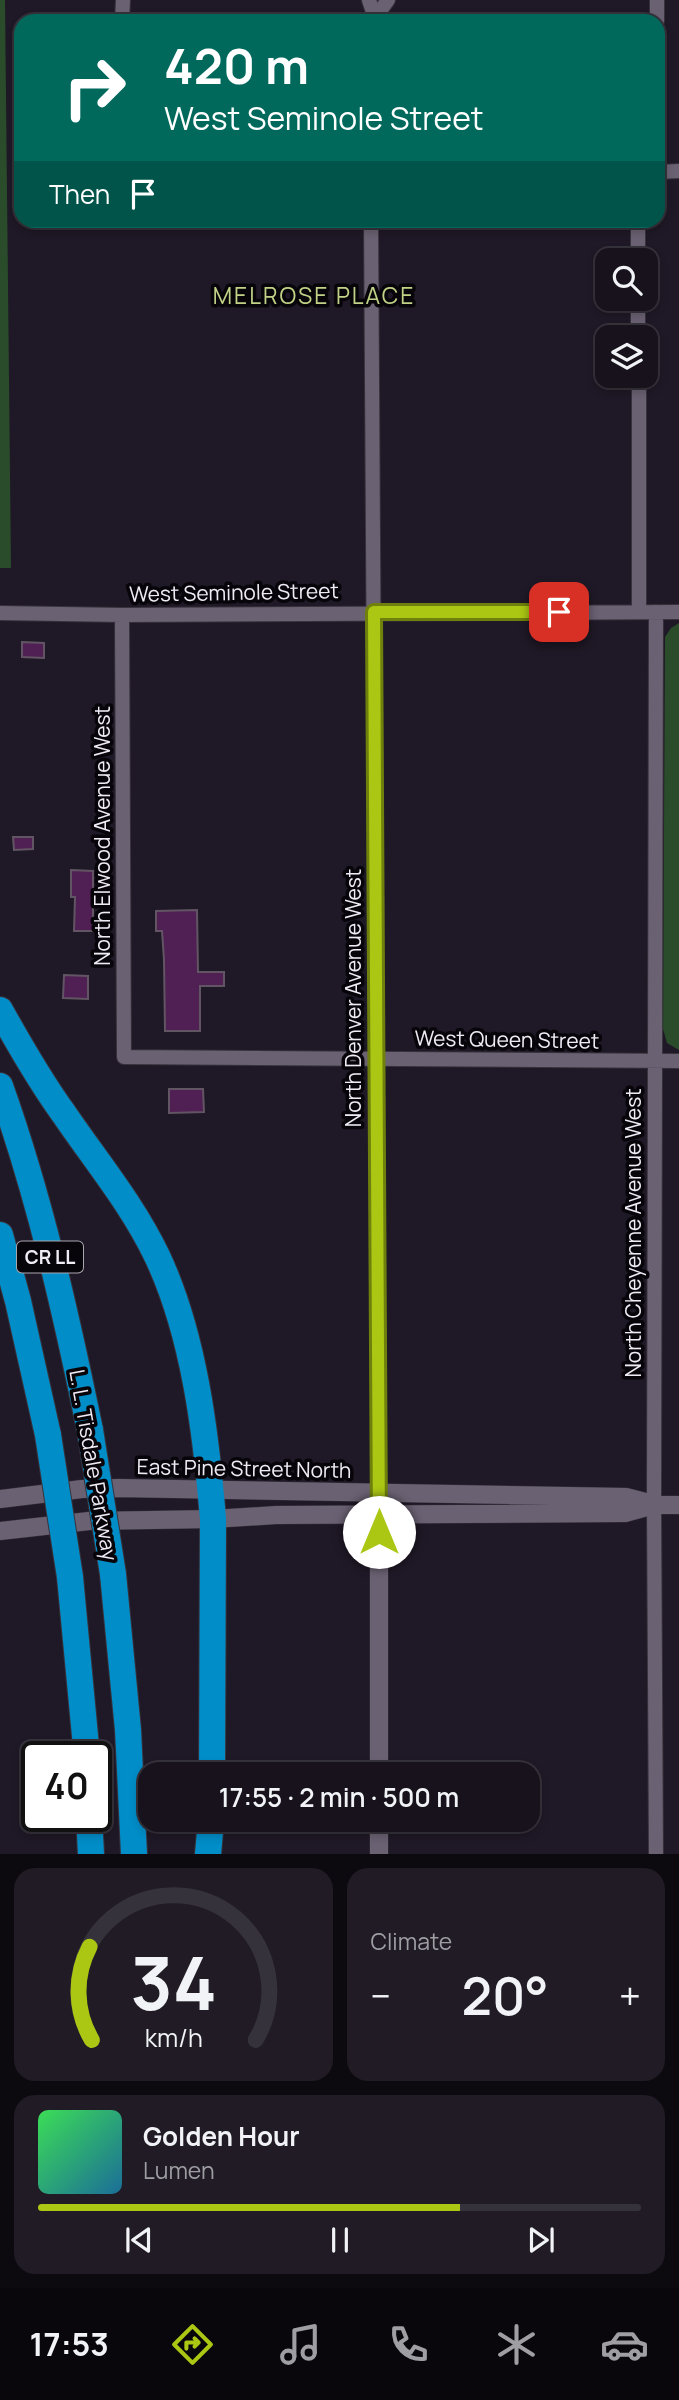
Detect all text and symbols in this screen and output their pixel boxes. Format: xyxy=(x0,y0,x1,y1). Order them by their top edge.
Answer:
text: 420 m xyxy=(164,32,309,99)
icon: right xyxy=(49,42,140,133)
text: West Seminole Street xyxy=(164,96,484,140)
icon: arrive xyxy=(124,175,162,213)
text: Then xyxy=(49,176,110,212)
map controls xyxy=(595,248,658,388)
button: search xyxy=(595,248,658,311)
district label: MELROSE PLACE xyxy=(213,279,415,311)
button: layers xyxy=(595,325,658,388)
street label: West Seminole Street xyxy=(129,576,339,608)
pin xyxy=(529,582,589,642)
icon: arrive xyxy=(540,593,578,631)
street label: North Elwood Avenue West xyxy=(88,706,116,966)
street label: North Denver Avenue West xyxy=(339,869,367,1127)
street label: West Queen Street xyxy=(414,1023,600,1055)
street label: North Cheyenne Avenue West xyxy=(619,1088,647,1378)
road number: CR LL xyxy=(17,1242,83,1273)
street label: L. L. Tisdale Parkway xyxy=(63,1367,125,1563)
street label: East Pine Street North xyxy=(136,1452,352,1484)
position arrow xyxy=(342,1495,416,1569)
speed limit sign: 40 xyxy=(21,1741,112,1832)
text: 17:55 · 2 min · 500 m xyxy=(219,1779,459,1815)
text: Climate xyxy=(371,1925,452,1957)
text: 34 xyxy=(130,1933,217,2033)
text: 20° xyxy=(461,1960,549,2031)
text: − xyxy=(371,1969,391,2021)
text: + xyxy=(619,1969,641,2021)
text: km/h xyxy=(144,2020,202,2055)
text: Golden Hour xyxy=(143,2118,300,2154)
text: Lumen xyxy=(143,2154,215,2186)
icon: previous xyxy=(120,2221,158,2259)
icon: pause xyxy=(321,2221,359,2259)
icon: next xyxy=(522,2221,560,2259)
icon: directions xyxy=(168,2320,217,2369)
icon: music xyxy=(276,2320,325,2369)
icon: phone xyxy=(384,2320,433,2369)
icon: climate xyxy=(492,2320,541,2369)
icon: car xyxy=(600,2320,649,2369)
text: 17:53 xyxy=(30,2322,109,2366)

